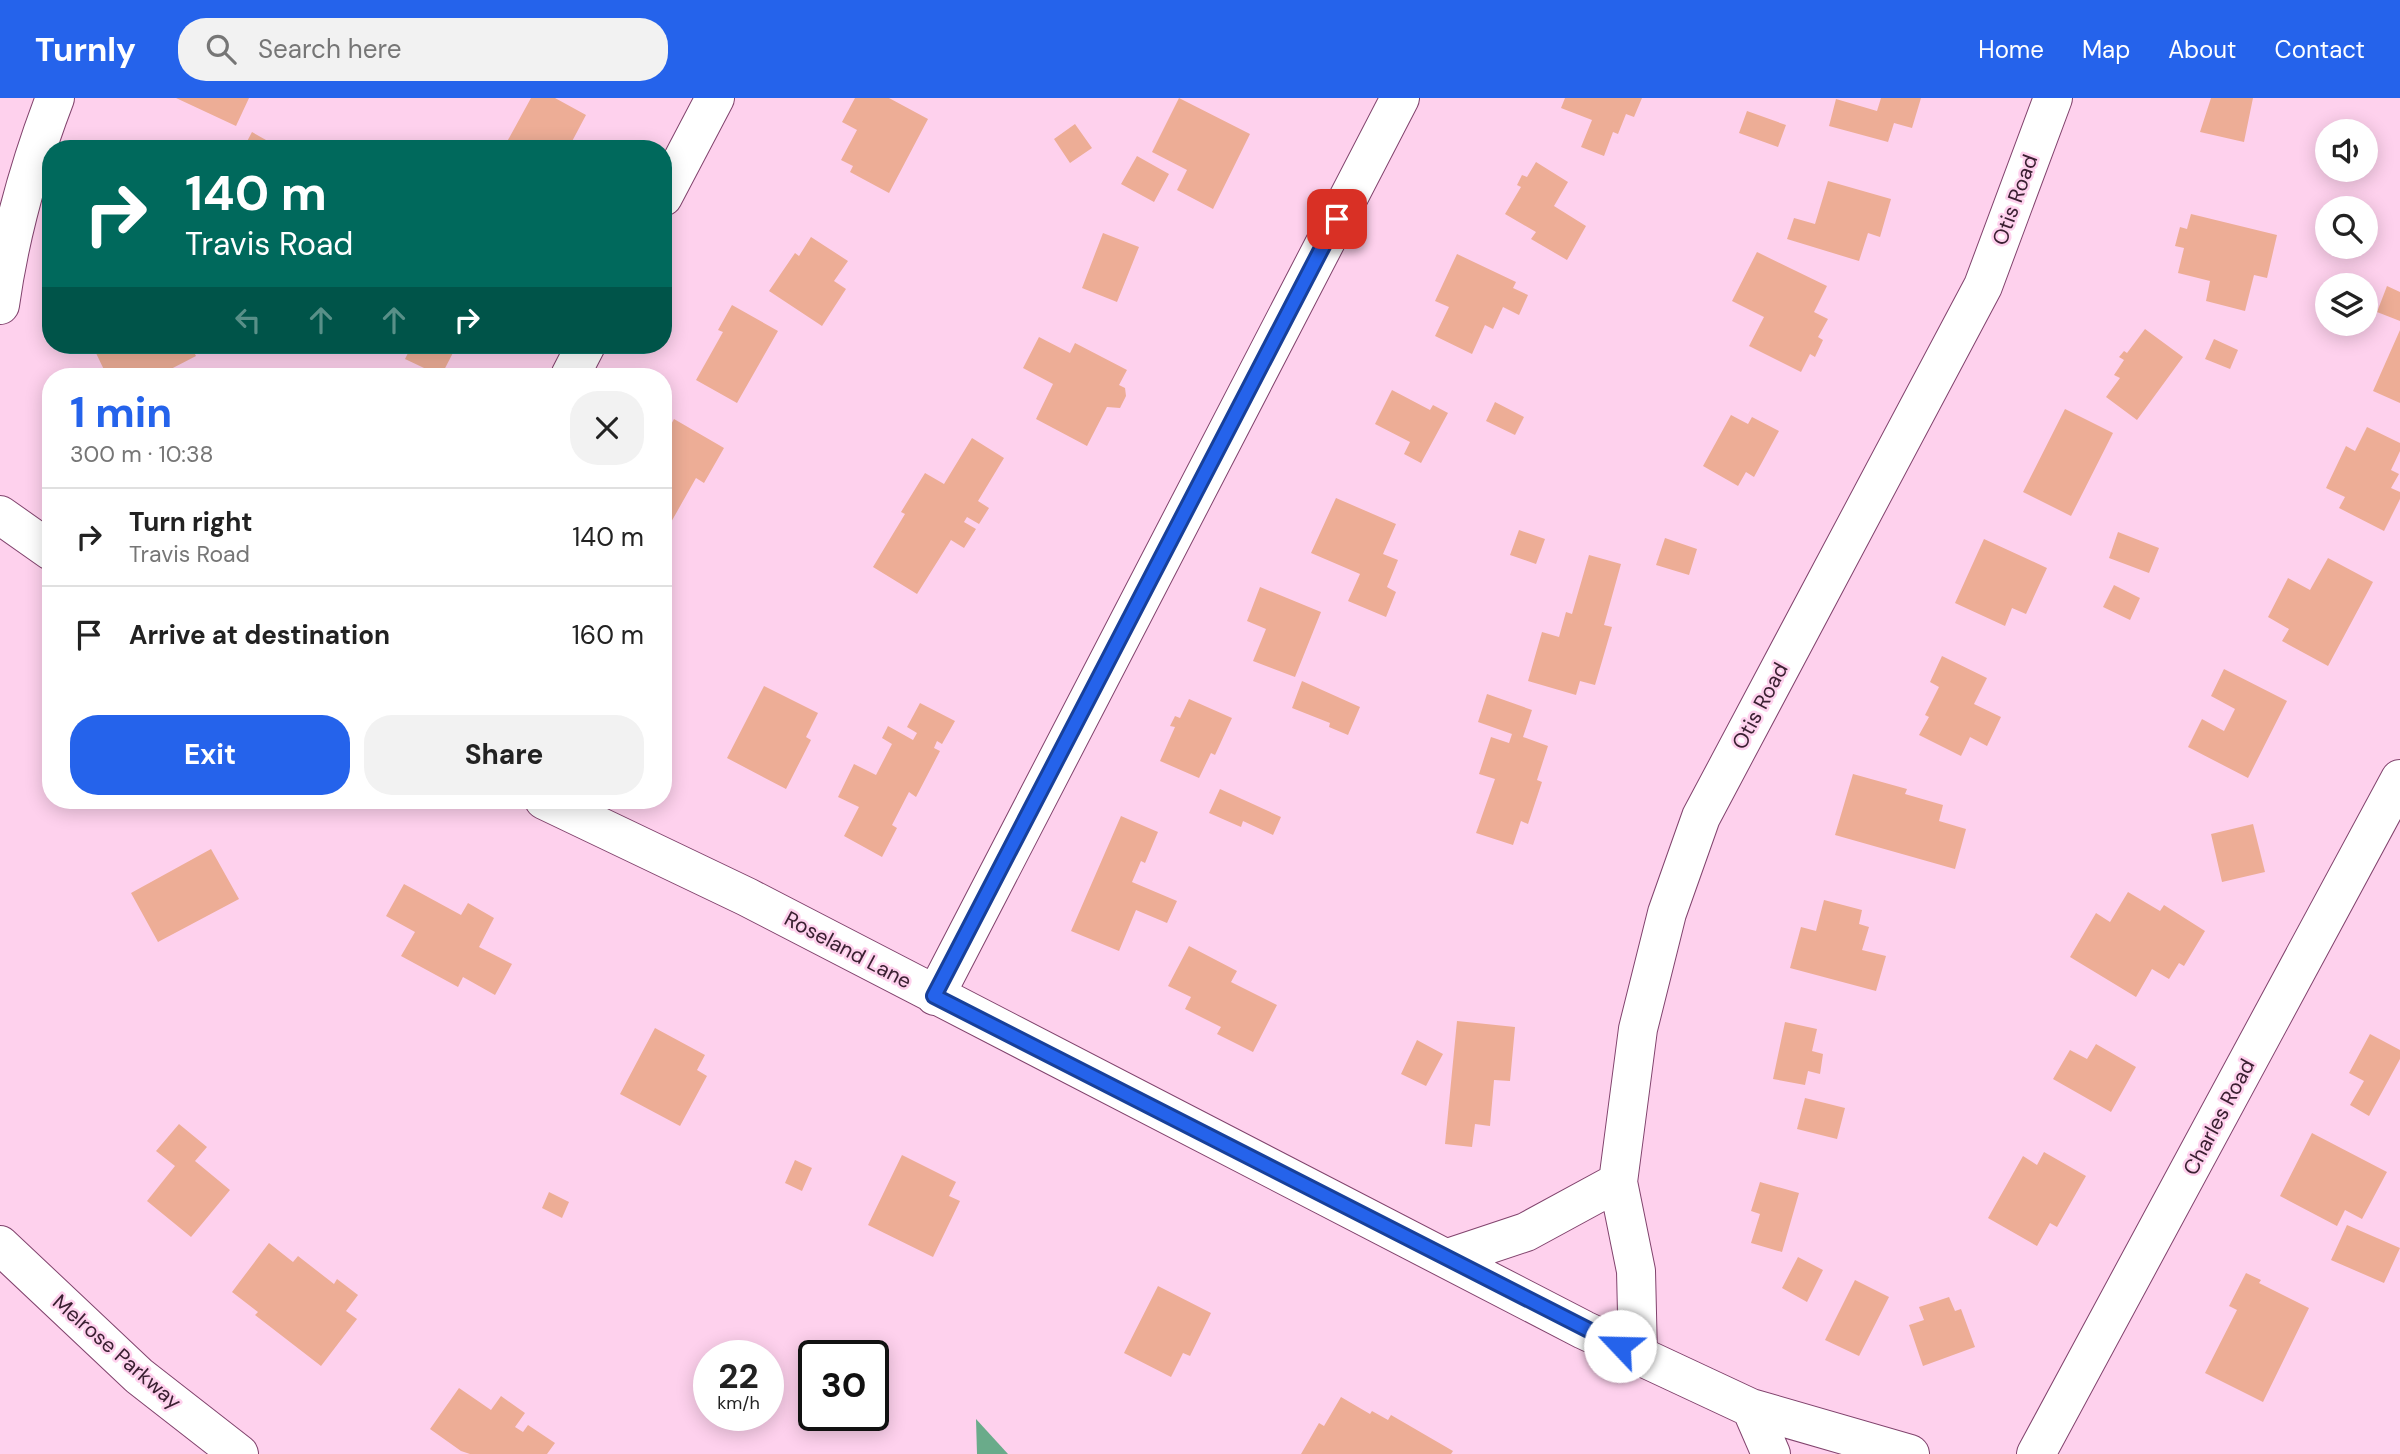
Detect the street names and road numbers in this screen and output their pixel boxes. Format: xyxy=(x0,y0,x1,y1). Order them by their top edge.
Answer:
street label: Otis Road xyxy=(1986,151,2044,249)
street label: Otis Road xyxy=(1725,658,1795,754)
street label: Roseland Lane xyxy=(780,905,917,995)
street label: Charles Road xyxy=(2177,1054,2261,1180)
street label: Melrose Parkway xyxy=(47,1288,188,1416)

